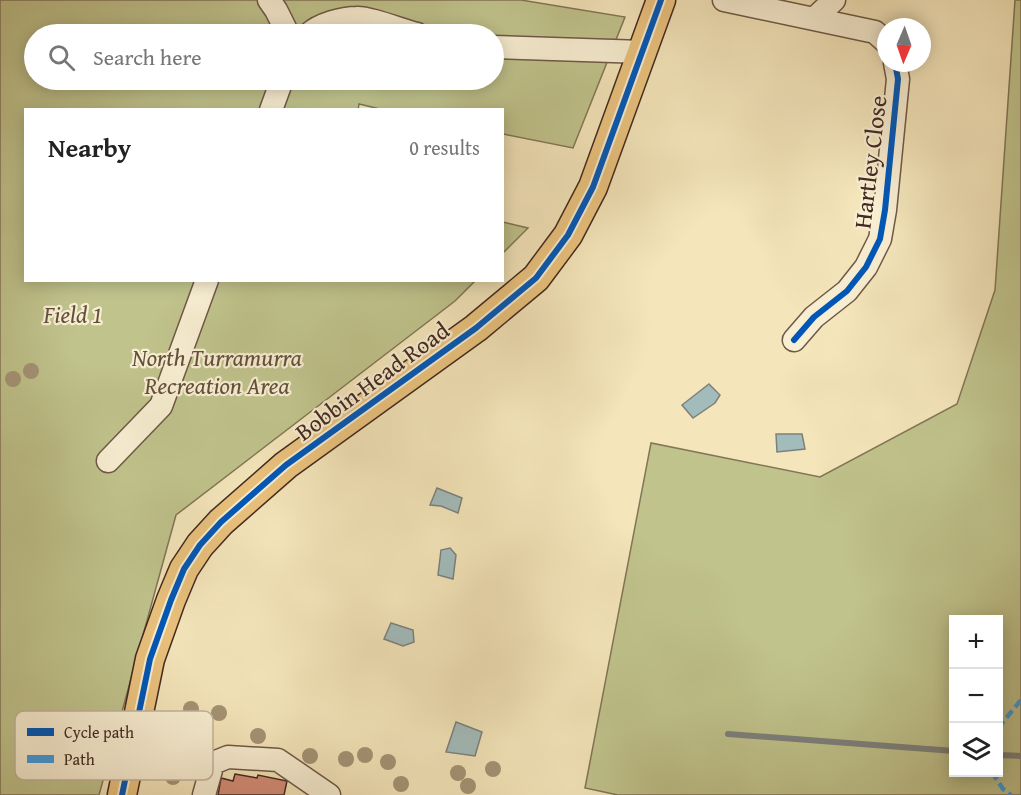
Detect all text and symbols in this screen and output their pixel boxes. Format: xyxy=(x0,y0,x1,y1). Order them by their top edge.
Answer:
north arrow xyxy=(877,18,931,72)
search box xyxy=(24,24,504,90)
icon: search xyxy=(45,41,78,74)
text: Search here xyxy=(93,41,202,73)
street label: Hartley Close xyxy=(844,94,896,230)
text: Nearby xyxy=(48,128,131,167)
text: 0 results xyxy=(409,133,480,162)
park label: Field 1 xyxy=(43,297,102,332)
street label: Bobbin Head Road xyxy=(288,313,456,449)
park label: North Turramurra Recreation Area xyxy=(131,340,302,403)
map controls xyxy=(949,615,1003,777)
button: + xyxy=(949,615,1003,669)
button: − xyxy=(949,669,1003,723)
legend xyxy=(15,711,213,780)
text: Cycle path xyxy=(64,720,134,744)
button: layers xyxy=(949,723,1003,777)
text: Path xyxy=(64,747,95,771)

